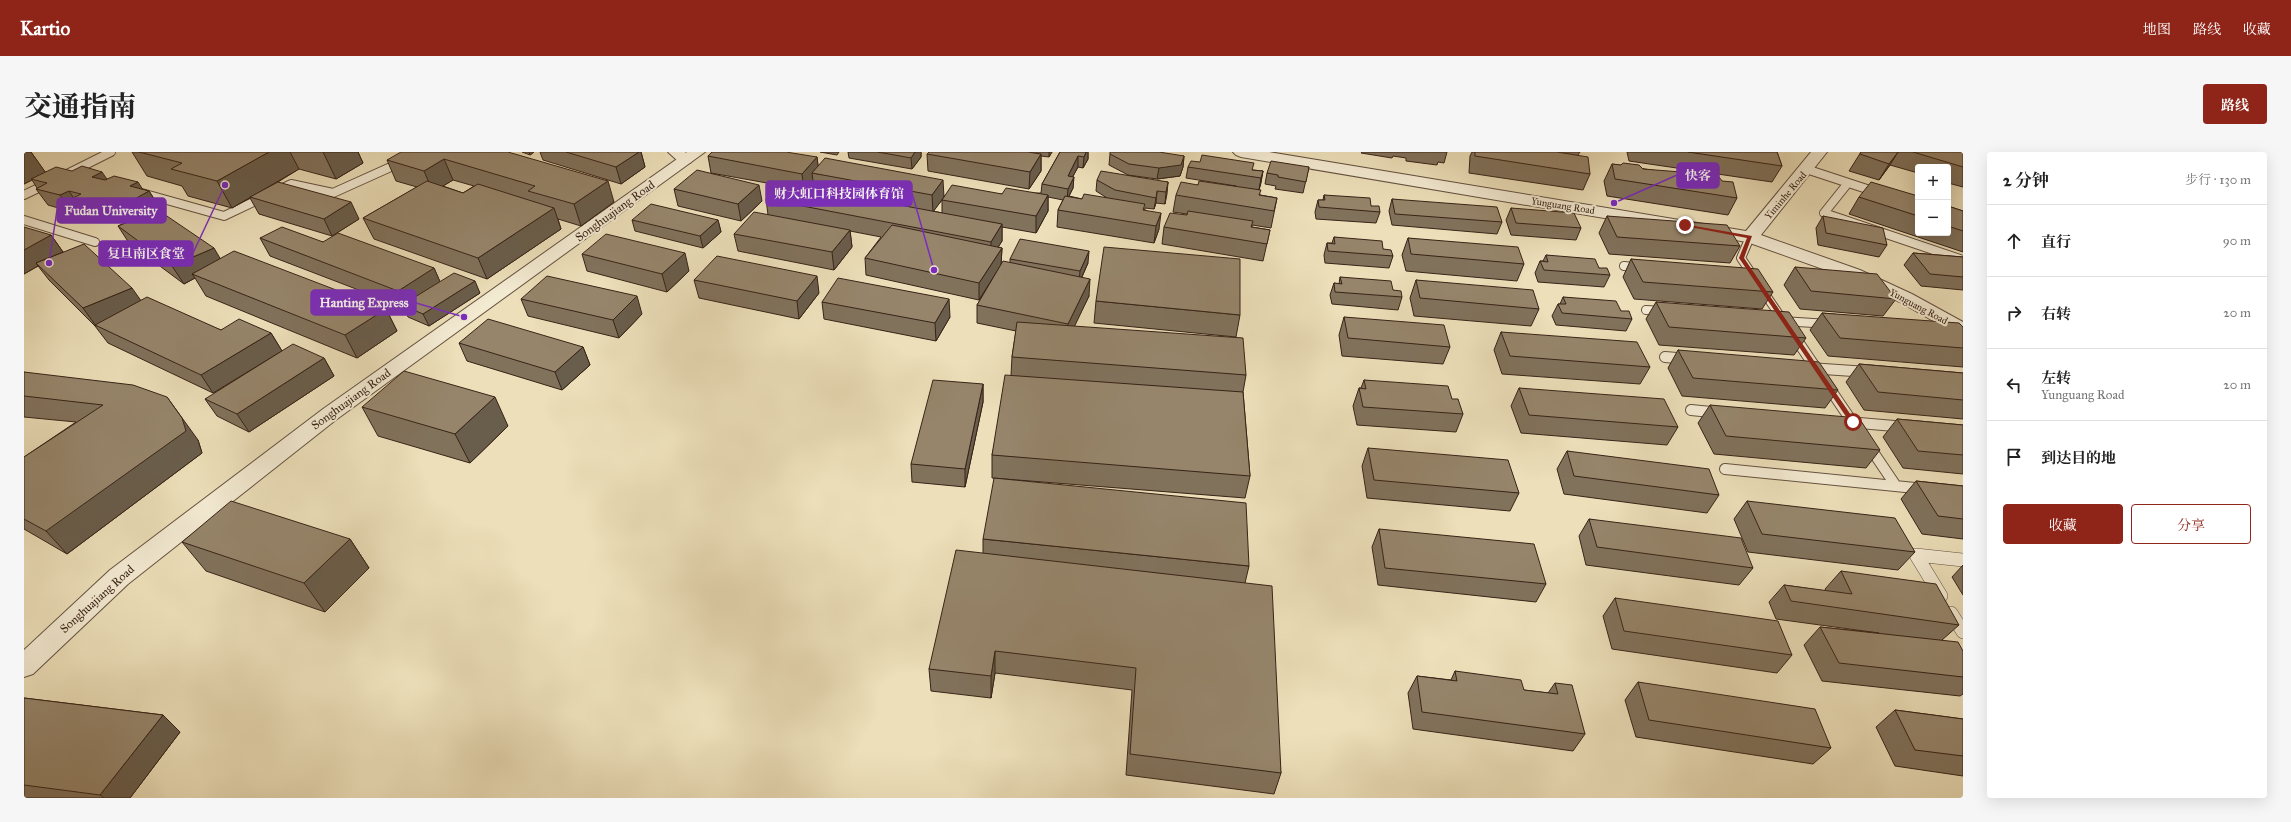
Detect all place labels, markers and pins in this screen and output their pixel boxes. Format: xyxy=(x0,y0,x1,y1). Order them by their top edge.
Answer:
callout: 快客 xyxy=(1677,163,1719,188)
callout: 财大虹口科技园体育馆 xyxy=(766,181,912,206)
callout: Fudan University xyxy=(57,198,166,223)
callout: 复旦南区食堂 xyxy=(99,241,193,266)
callout: Hanting Express xyxy=(311,290,416,315)

